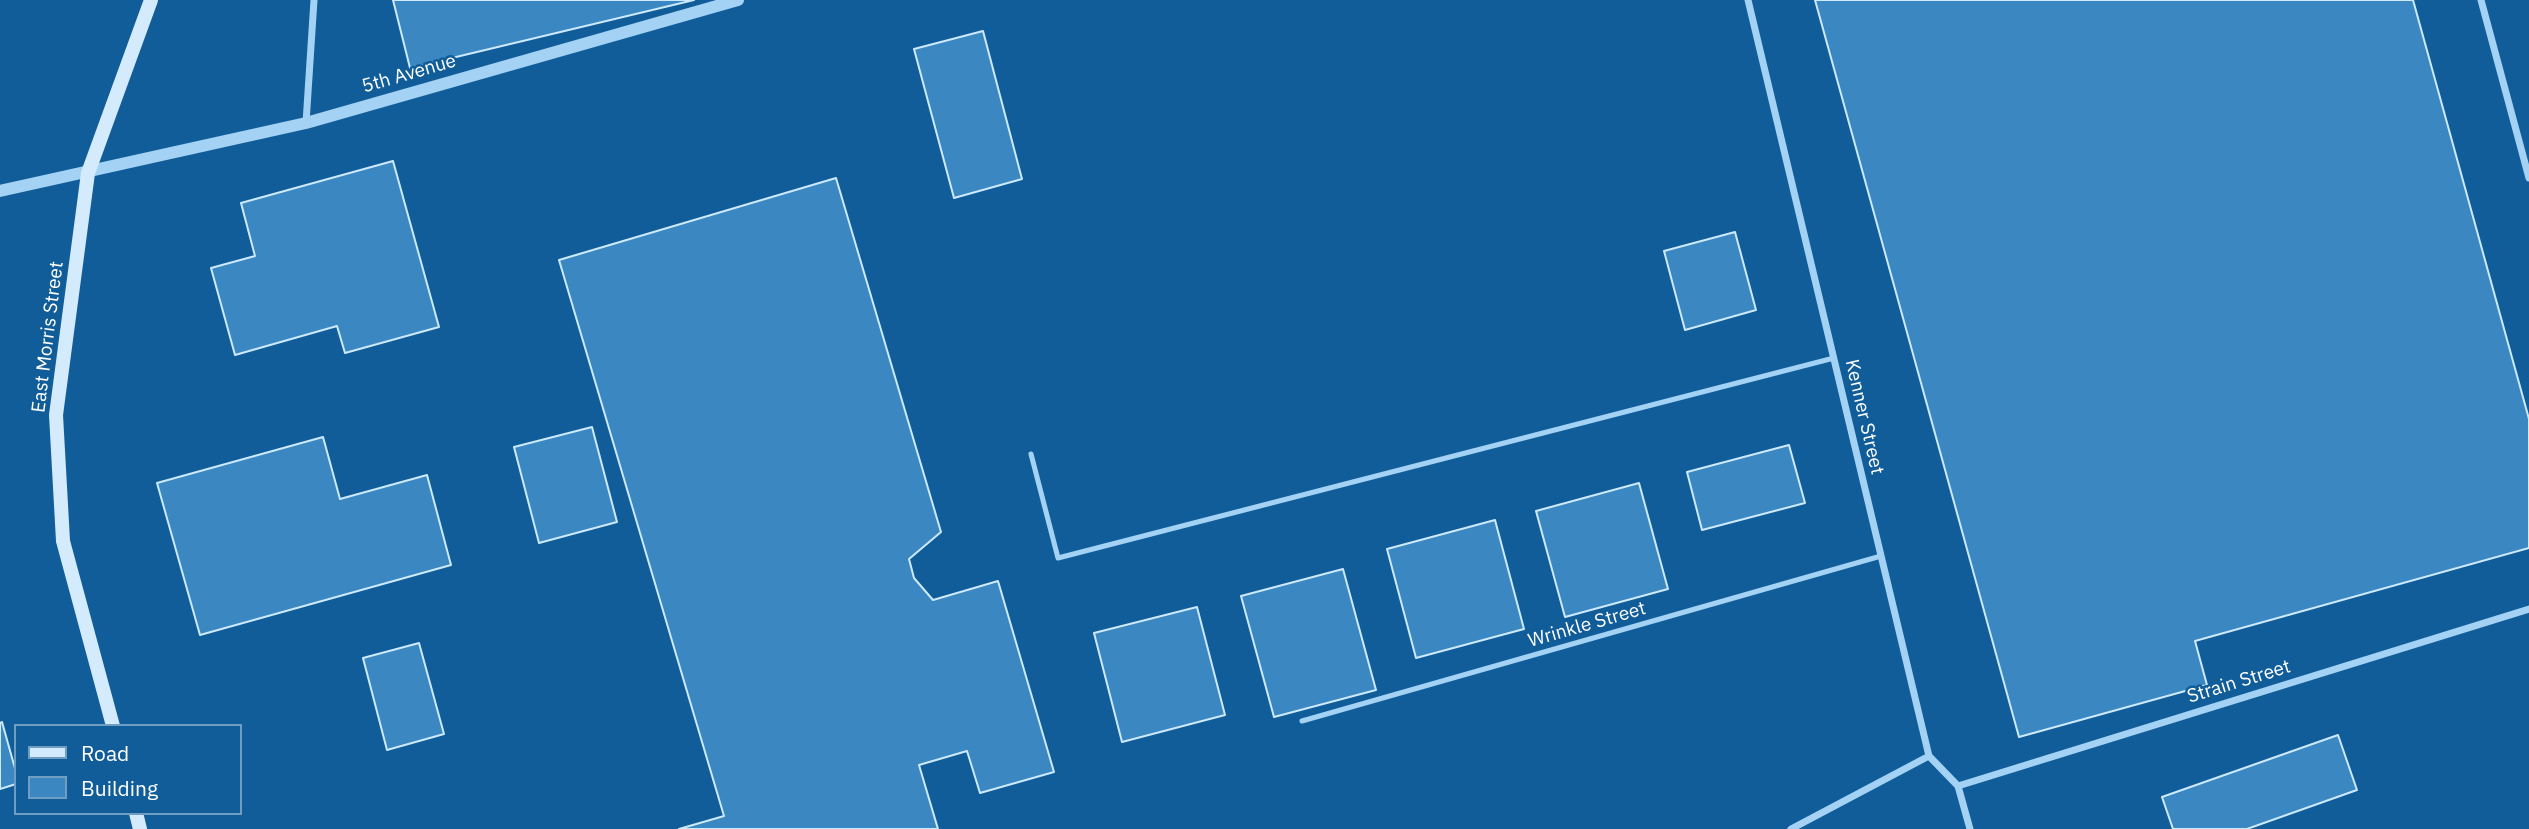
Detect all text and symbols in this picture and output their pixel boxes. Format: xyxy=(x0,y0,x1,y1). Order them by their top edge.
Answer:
street label: 5th Avenue xyxy=(359,50,459,98)
street label: East Morris Street xyxy=(27,260,69,414)
street label: Kenner Street xyxy=(1840,357,1888,477)
street label: Wrinkle Street xyxy=(1525,597,1649,653)
street label: Strain Street xyxy=(2185,655,2293,709)
legend xyxy=(14,724,242,815)
text: Road xyxy=(81,739,129,767)
text: Building xyxy=(81,774,158,802)

